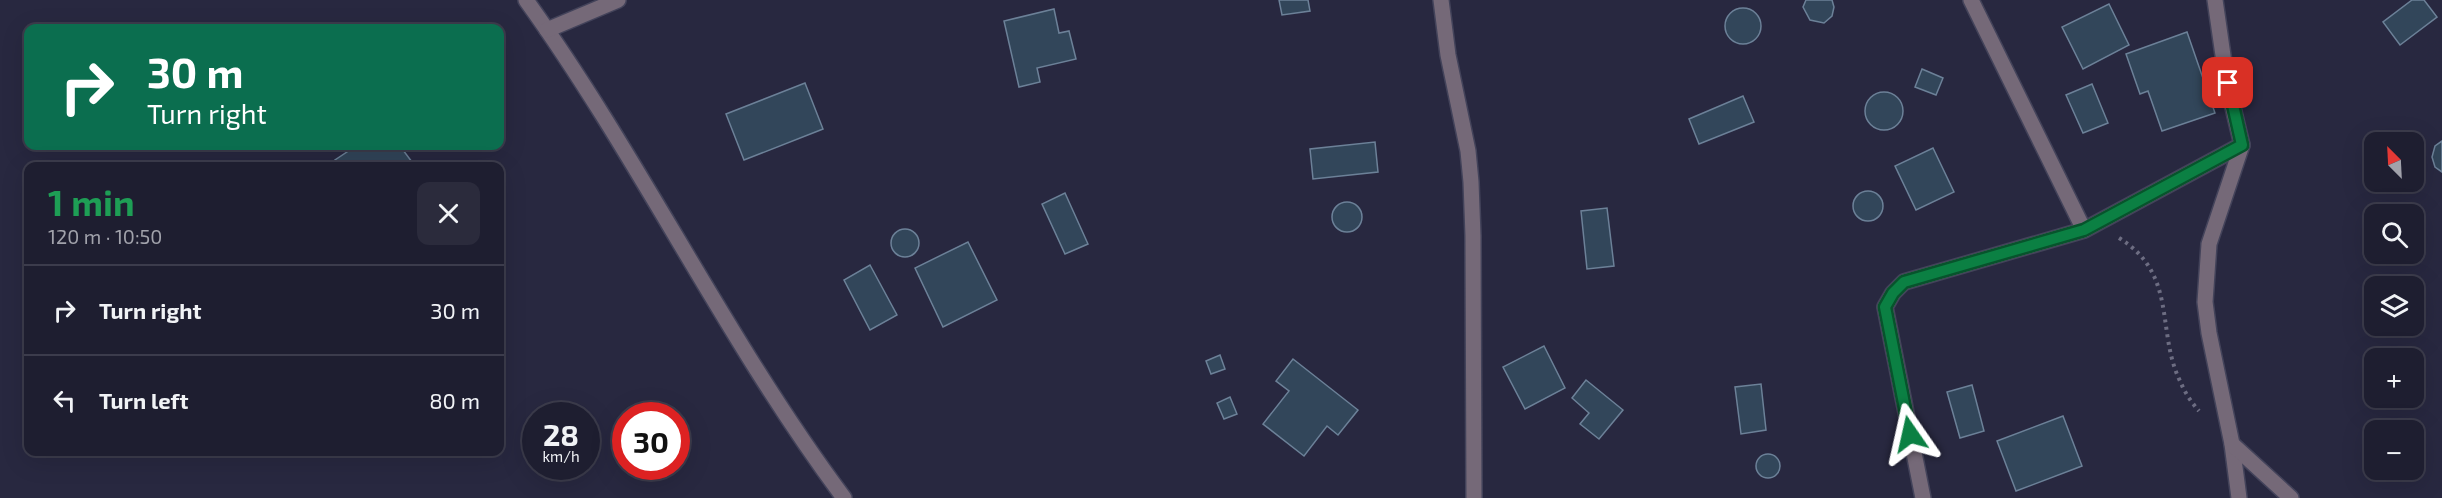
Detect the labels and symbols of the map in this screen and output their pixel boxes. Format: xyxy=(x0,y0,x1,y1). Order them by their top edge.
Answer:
pin xyxy=(2202,57,2253,108)
north arrow xyxy=(2364,132,2424,192)
speed limit sign: 30 xyxy=(612,402,690,480)
position arrow xyxy=(1878,402,1942,466)

